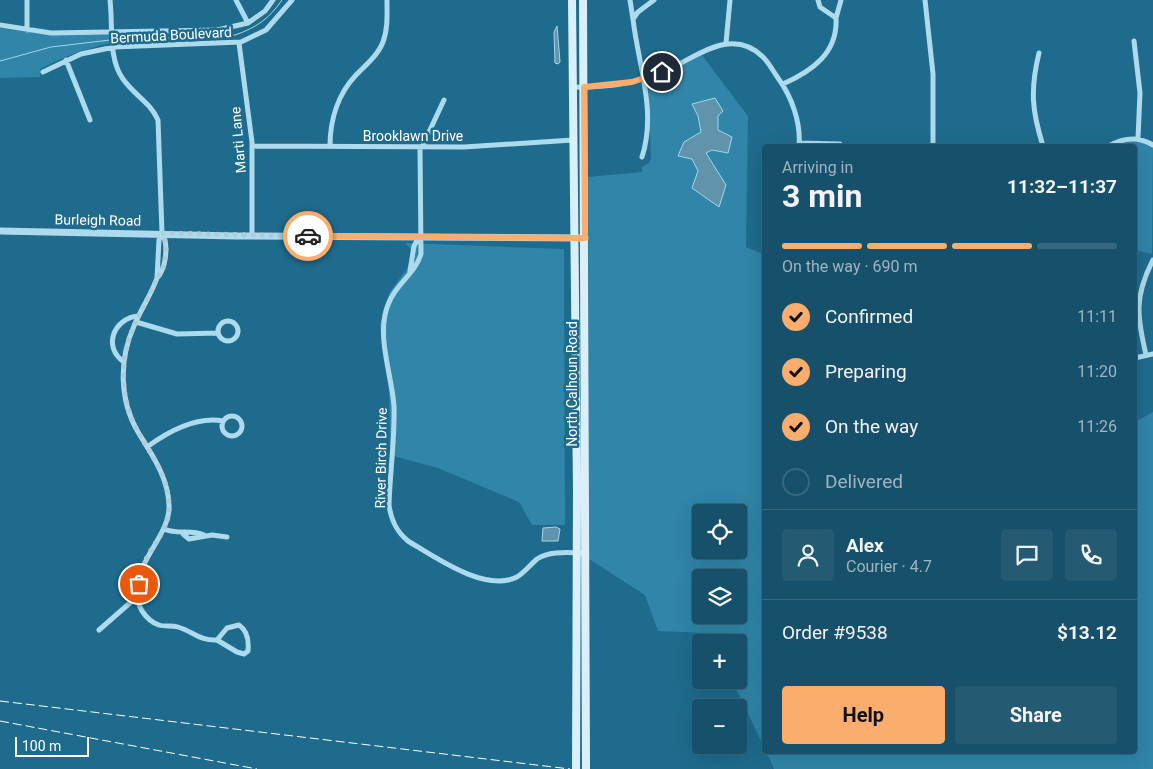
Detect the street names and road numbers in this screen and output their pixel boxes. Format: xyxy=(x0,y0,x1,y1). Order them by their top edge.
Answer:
street label: Bermuda Boulevard xyxy=(110,24,232,46)
street label: Marti Lane xyxy=(227,106,249,174)
street label: Brooklawn Drive xyxy=(363,128,463,144)
street label: Burleigh Road xyxy=(55,211,141,229)
street label: North Calhoun Road xyxy=(564,321,580,447)
street label: River Birch Drive xyxy=(372,407,390,509)

